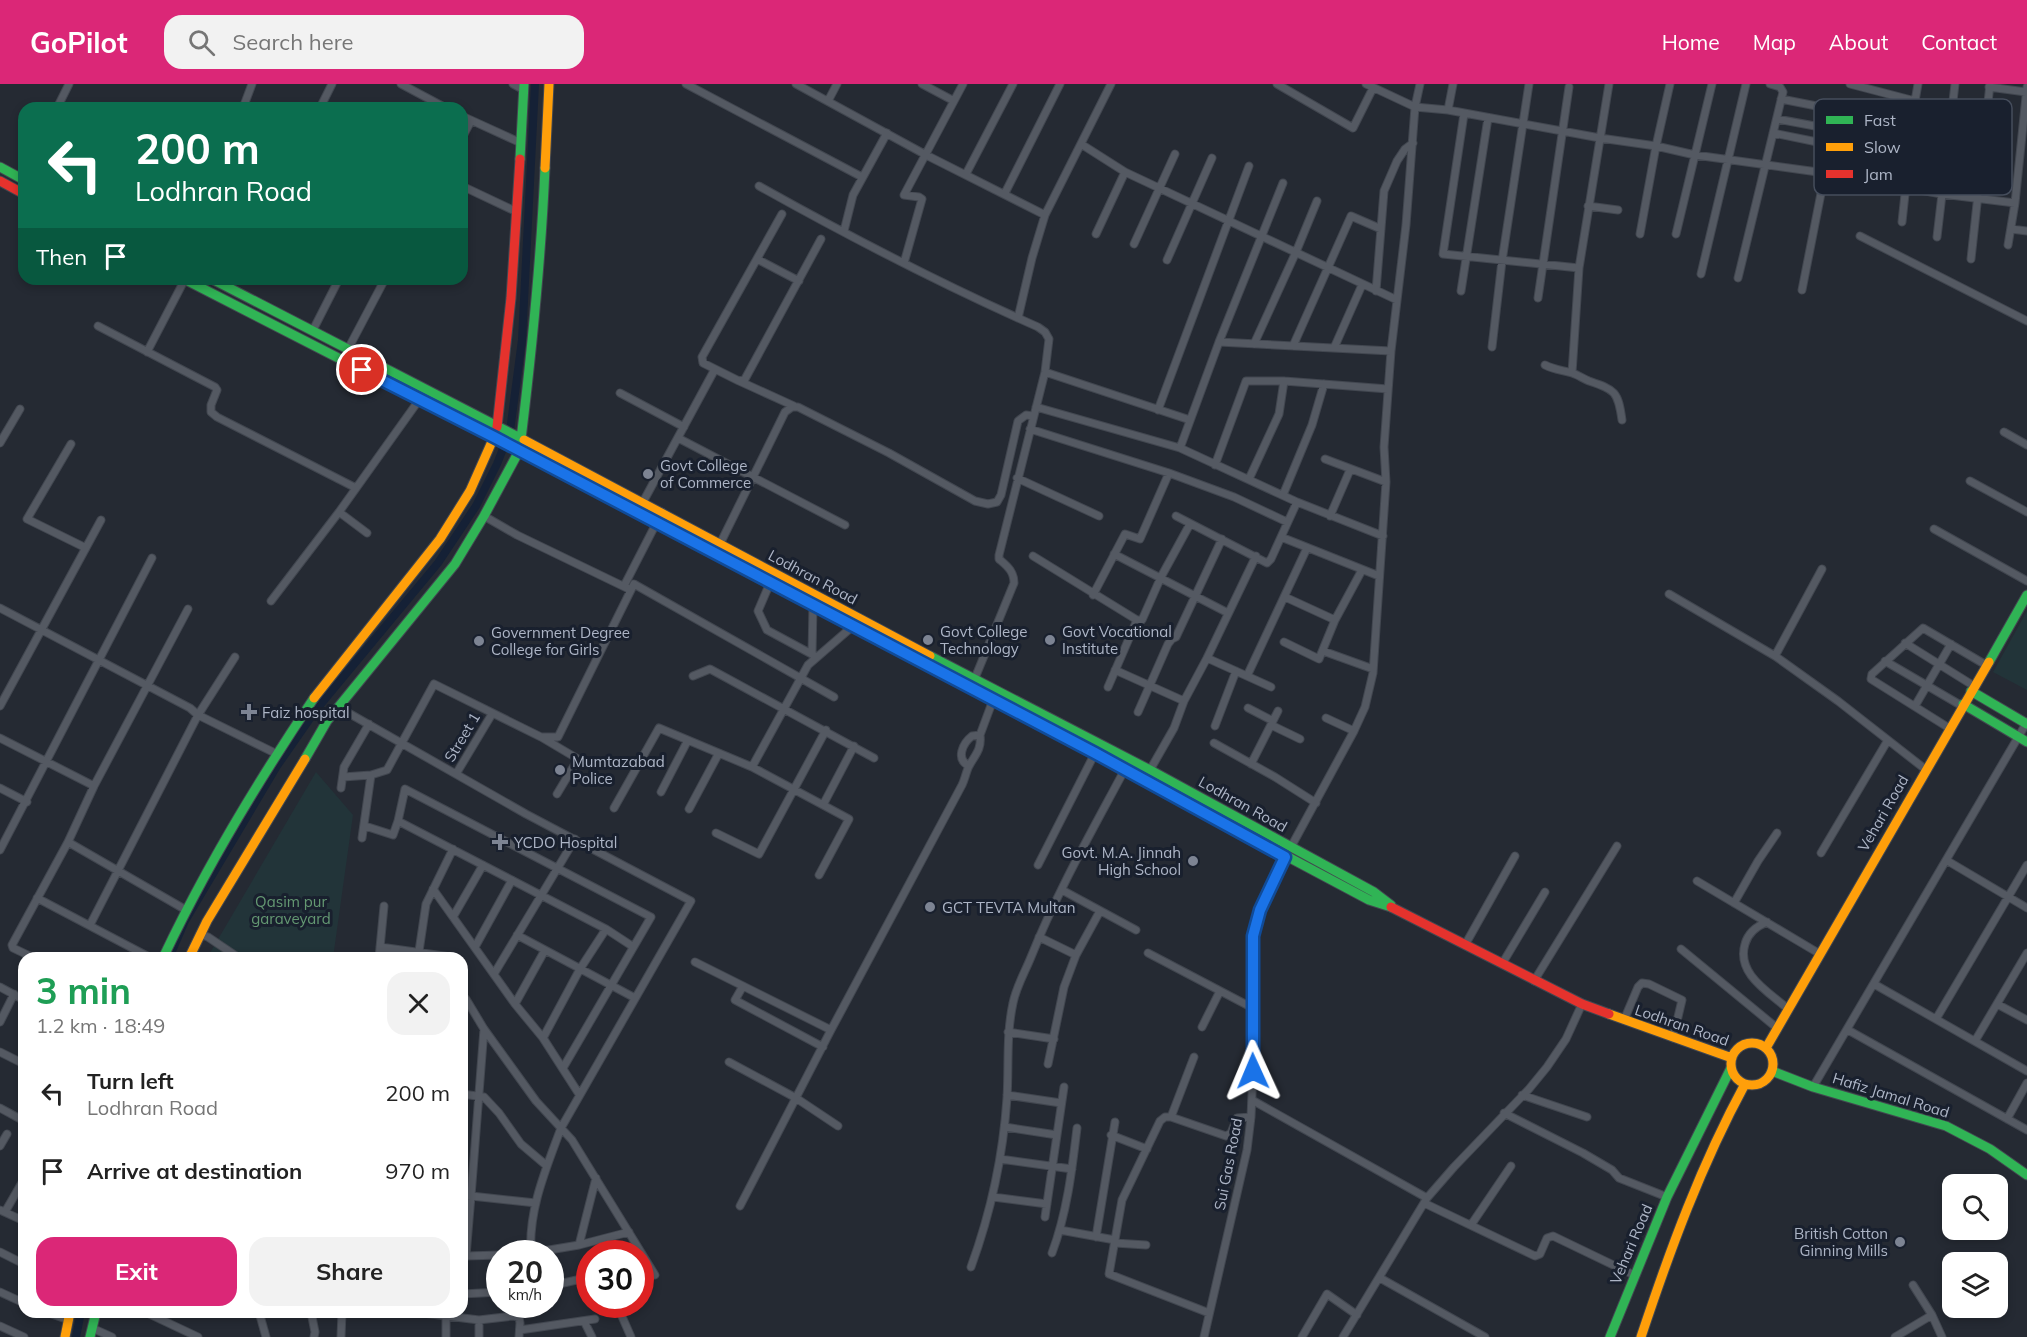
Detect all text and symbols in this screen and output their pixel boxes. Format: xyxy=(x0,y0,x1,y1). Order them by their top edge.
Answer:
search box xyxy=(164,15,584,69)
text: GoPilot xyxy=(30,25,128,60)
icon: search xyxy=(185,26,218,59)
text: Search here xyxy=(233,28,354,56)
text: Home xyxy=(1662,29,1720,55)
text: Map xyxy=(1753,29,1796,55)
text: About xyxy=(1829,29,1888,55)
text: Contact xyxy=(1921,29,1997,55)
legend xyxy=(1814,99,2012,195)
text: Fast xyxy=(1864,110,1896,130)
text: 200 m xyxy=(135,122,260,175)
icon: left xyxy=(36,126,114,204)
text: Slow xyxy=(1864,137,1901,157)
text: Jam xyxy=(1864,164,1893,184)
text: Lodhran Road xyxy=(135,174,312,208)
icon: arrive xyxy=(99,240,132,273)
text: Then xyxy=(36,243,87,271)
pin xyxy=(336,344,387,395)
icon: arrive xyxy=(345,353,378,386)
place label: Govt College of Commerce xyxy=(660,456,751,492)
marker: Govt College of Commerce xyxy=(641,467,655,481)
street label: Lodhran Road xyxy=(765,546,861,608)
place label: Govt College Technology xyxy=(940,622,1028,658)
place label: Govt Vocational Institute xyxy=(1062,622,1172,658)
place label: Government Degree College for Girls xyxy=(491,623,630,659)
marker: Govt College Technology xyxy=(921,633,935,647)
marker: Govt Vocational Institute xyxy=(1043,633,1057,647)
marker: Government Degree College for Girls xyxy=(472,634,486,648)
marker: Faiz hospital xyxy=(240,703,258,721)
place label: Faiz hospital xyxy=(262,703,350,722)
street label: Street 1 xyxy=(440,709,484,765)
place label: Mumtazabad Police xyxy=(572,752,665,788)
marker: Mumtazabad Police xyxy=(553,763,567,777)
street label: Vehari Road xyxy=(1853,771,1913,855)
street label: Lodhran Road xyxy=(1195,772,1291,836)
marker: YCDO Hospital xyxy=(491,833,509,851)
place label: YCDO Hospital xyxy=(513,833,617,852)
place label: Govt. M.A. Jinnah High School xyxy=(1062,843,1181,879)
marker: Govt. M.A. Jinnah High School xyxy=(1186,854,1200,868)
park label: Qasim pur garaveyard xyxy=(251,892,331,928)
place label: GCT TEVTA Multan xyxy=(942,898,1075,917)
marker: GCT TEVTA Multan xyxy=(923,900,937,914)
text: 3 min xyxy=(36,968,131,1013)
button: close xyxy=(387,972,450,1035)
street label: Lodhran Road xyxy=(1632,1000,1732,1050)
text: 1.2 km · 18:49 xyxy=(36,1013,165,1038)
position arrow xyxy=(1221,1039,1285,1103)
text: Turn left xyxy=(87,1067,174,1095)
street label: Hafiz Jamal Road xyxy=(1830,1068,1952,1122)
icon: left xyxy=(36,1077,69,1110)
text: 200 m xyxy=(385,1079,450,1107)
text: Lodhran Road xyxy=(87,1095,218,1120)
street label: Sui Gas Road xyxy=(1210,1116,1246,1212)
icon: arrive xyxy=(36,1155,69,1188)
text: Arrive at destination xyxy=(87,1157,302,1185)
text: 970 m xyxy=(385,1157,450,1185)
map controls xyxy=(1942,1174,2008,1318)
button: search xyxy=(1942,1174,2008,1240)
street label: Vehari Road xyxy=(1606,1201,1656,1287)
place label: British Cotton Ginning Mills xyxy=(1794,1224,1888,1260)
marker: British Cotton Ginning Mills xyxy=(1893,1235,1907,1249)
button: Exit xyxy=(36,1237,237,1306)
button: Share xyxy=(249,1237,450,1306)
speed limit sign: 30 xyxy=(576,1240,654,1318)
button: layers xyxy=(1942,1252,2008,1318)
text: 20 xyxy=(507,1253,543,1291)
text: km/h xyxy=(508,1285,542,1304)

